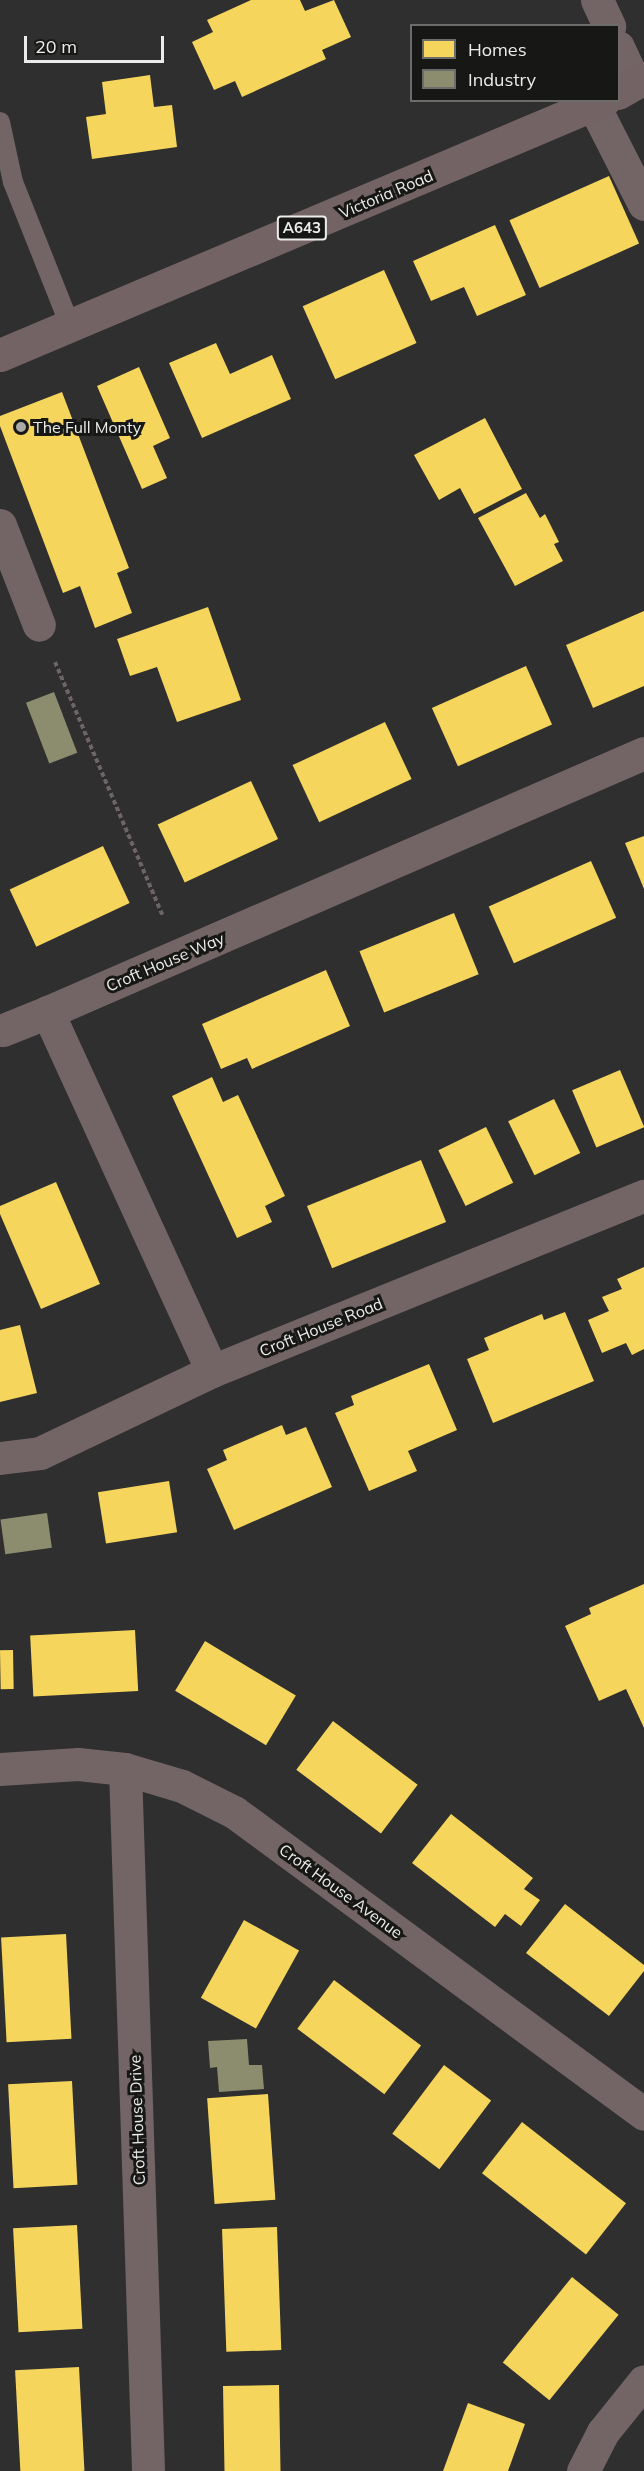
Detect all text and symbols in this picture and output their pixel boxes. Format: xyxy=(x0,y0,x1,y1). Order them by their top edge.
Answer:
scale bar xyxy=(27,24,166,62)
legend xyxy=(410,24,620,102)
text: 20 m xyxy=(35,35,77,58)
text: Homes xyxy=(468,38,527,61)
text: Industry xyxy=(468,68,536,91)
street label: Victoria Road xyxy=(336,166,436,222)
road number: A643 xyxy=(276,216,328,240)
place label: The Full Monty xyxy=(33,417,141,437)
marker: The Full Monty xyxy=(14,420,28,434)
street label: Croft House Way xyxy=(103,928,227,996)
street label: Croft House Road xyxy=(257,1294,385,1360)
street label: Croft House Avenue xyxy=(276,1840,406,1942)
street label: Croft House Drive xyxy=(125,2054,149,2186)

